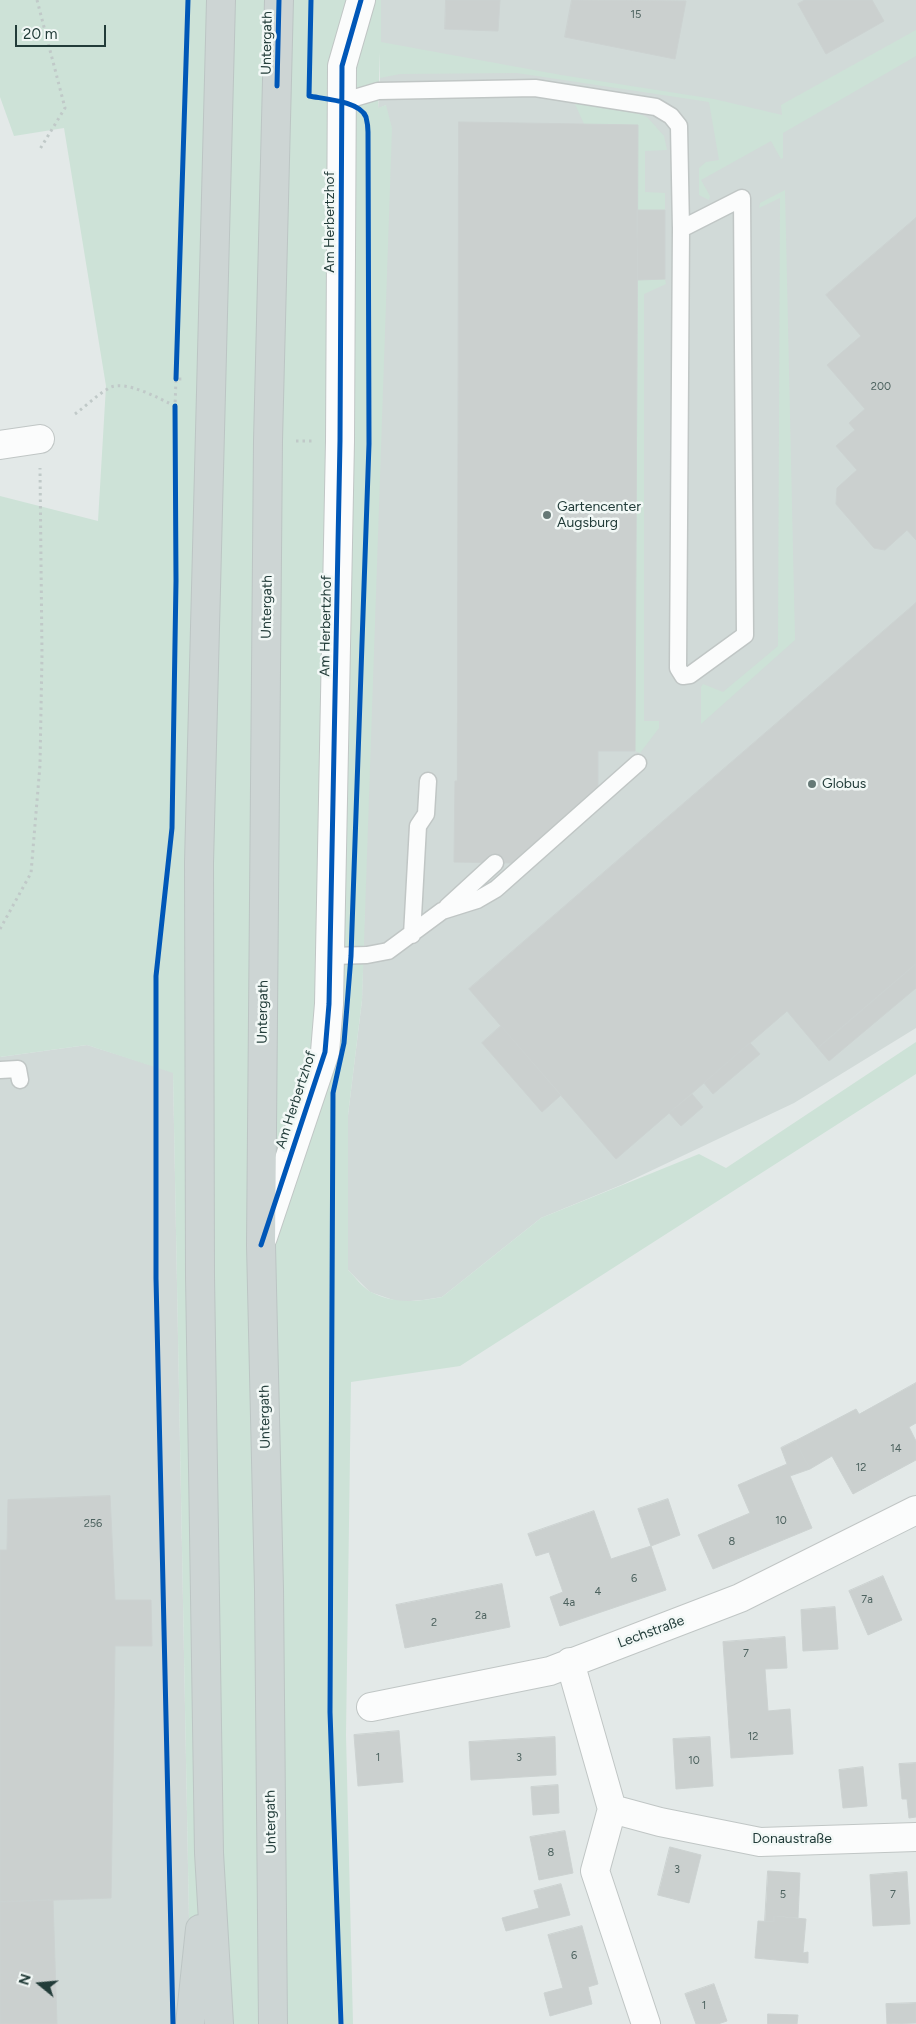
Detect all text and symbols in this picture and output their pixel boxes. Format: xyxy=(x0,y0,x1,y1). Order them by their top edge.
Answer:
house number: 15 xyxy=(631,8,641,22)
street label: Untergath xyxy=(258,11,276,75)
scale bar xyxy=(18,15,109,47)
text: 20 m xyxy=(23,25,57,43)
street label: Am Herbertzhof xyxy=(322,171,338,273)
house number: 200 xyxy=(871,380,891,394)
place label: Gartencenter Augsburg xyxy=(557,499,641,532)
marker: Gartencenter Augsburg xyxy=(541,509,553,521)
street label: Untergath xyxy=(258,575,276,639)
street label: Am Herbertzhof xyxy=(317,575,335,677)
place label: Globus xyxy=(822,776,866,792)
marker: Globus xyxy=(806,778,818,790)
street label: Untergath xyxy=(254,980,272,1044)
street label: Am Herbertzhof xyxy=(272,1049,320,1151)
street label: Untergath xyxy=(256,1385,274,1449)
house number: 14 xyxy=(890,1442,902,1456)
house number: 12 xyxy=(856,1461,866,1475)
house number: 10 xyxy=(775,1514,787,1528)
house number: 256 xyxy=(84,1517,102,1531)
house number: 8 xyxy=(729,1535,735,1549)
house number: 6 xyxy=(631,1572,637,1586)
house number: 4 xyxy=(595,1585,601,1599)
house number: 7a xyxy=(861,1593,873,1607)
house number: 4a xyxy=(563,1596,575,1610)
house number: 2a xyxy=(475,1609,487,1623)
street label: Lechstraße xyxy=(615,1612,687,1652)
house number: 2 xyxy=(431,1616,437,1630)
house number: 7 xyxy=(743,1647,749,1661)
house number: 12 xyxy=(748,1730,758,1744)
house number: 1 xyxy=(376,1751,380,1765)
house number: 3 xyxy=(516,1751,522,1765)
house number: 10 xyxy=(688,1754,700,1768)
street label: Untergath xyxy=(262,1790,280,1854)
street label: Donaustraße xyxy=(752,1831,832,1847)
house number: 8 xyxy=(548,1846,554,1860)
house number: 3 xyxy=(674,1863,680,1877)
house number: 5 xyxy=(780,1888,786,1902)
house number: 7 xyxy=(890,1888,896,1902)
house number: 6 xyxy=(571,1949,577,1963)
north arrow xyxy=(15,1959,65,2009)
text: N xyxy=(15,1972,35,1987)
house number: 1 xyxy=(702,1999,706,2013)

